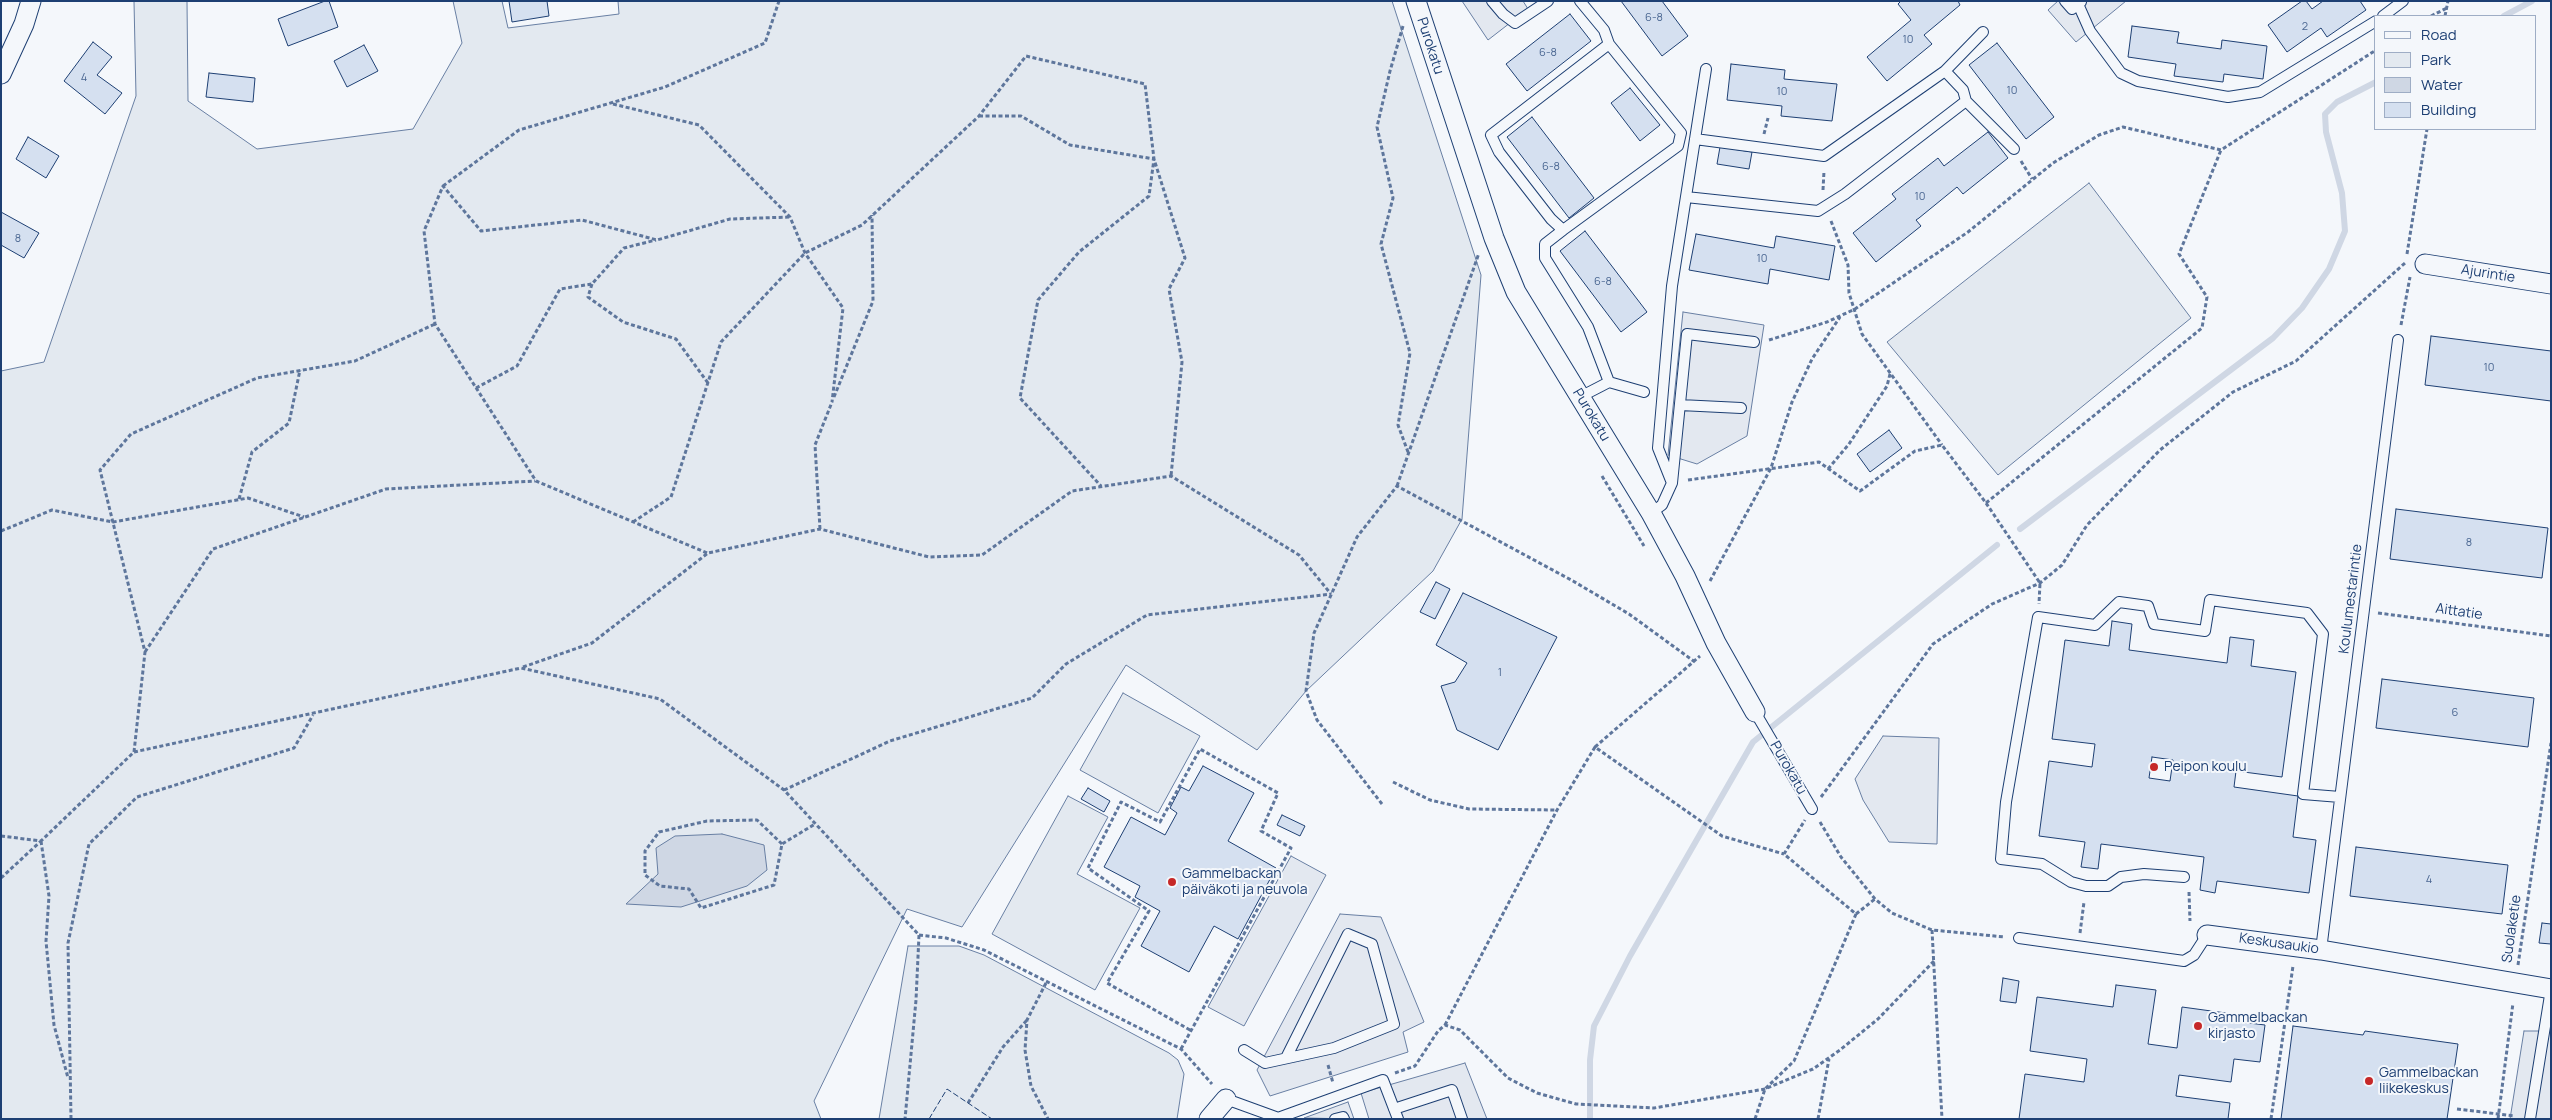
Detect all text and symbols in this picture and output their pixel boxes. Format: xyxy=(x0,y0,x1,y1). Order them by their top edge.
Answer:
house number: 6-8 xyxy=(1645,11,1663,25)
legend xyxy=(2374,15,2537,130)
street label: Purokatu xyxy=(1413,16,1447,76)
house number: 2 xyxy=(2302,20,2308,34)
text: Road xyxy=(2421,24,2457,45)
house number: 10 xyxy=(1903,33,1913,47)
house number: 6-8 xyxy=(1539,46,1557,60)
text: Park xyxy=(2421,49,2451,70)
house number: 4 xyxy=(81,71,87,85)
text: Water xyxy=(2421,74,2463,95)
house number: 10 xyxy=(2007,84,2017,98)
house number: 10 xyxy=(1777,85,1787,99)
text: Building xyxy=(2421,99,2476,120)
house number: 6-8 xyxy=(1542,160,1560,174)
house number: 10 xyxy=(1915,190,1925,204)
house number: 8 xyxy=(15,232,21,246)
house number: 10 xyxy=(1757,252,1767,266)
street label: Ajurintie xyxy=(2460,261,2516,287)
house number: 6-8 xyxy=(1594,275,1612,289)
house number: 10 xyxy=(2484,361,2494,375)
street label: Purokatu xyxy=(1569,386,1613,444)
house number: 8 xyxy=(2466,536,2472,550)
street label: Koulumestarintie xyxy=(2336,543,2366,655)
street label: Aittatie xyxy=(2434,600,2484,624)
house number: 1 xyxy=(1498,666,1502,680)
house number: 6 xyxy=(2452,706,2458,720)
street label: Purokatu xyxy=(1766,738,1810,798)
place label: Peipon koulu xyxy=(2164,759,2247,775)
marker: Peipon koulu xyxy=(2148,761,2160,773)
place label: Gammelbackan päiväkoti ja neuvola xyxy=(1182,866,1308,899)
house number: 4 xyxy=(2426,873,2432,887)
marker: Gammelbackan päiväkoti ja neuvola xyxy=(1166,876,1178,888)
street label: Suolaketie xyxy=(2499,894,2525,964)
street label: Keskusaukio xyxy=(2238,930,2320,958)
place label: Gammelbackan kirjasto xyxy=(2208,1010,2308,1042)
marker: Gammelbackan kirjasto xyxy=(2192,1020,2204,1032)
place label: Gammelbackan liikekeskus xyxy=(2379,1065,2479,1098)
marker: Gammelbackan liikekeskus xyxy=(2363,1075,2375,1087)

